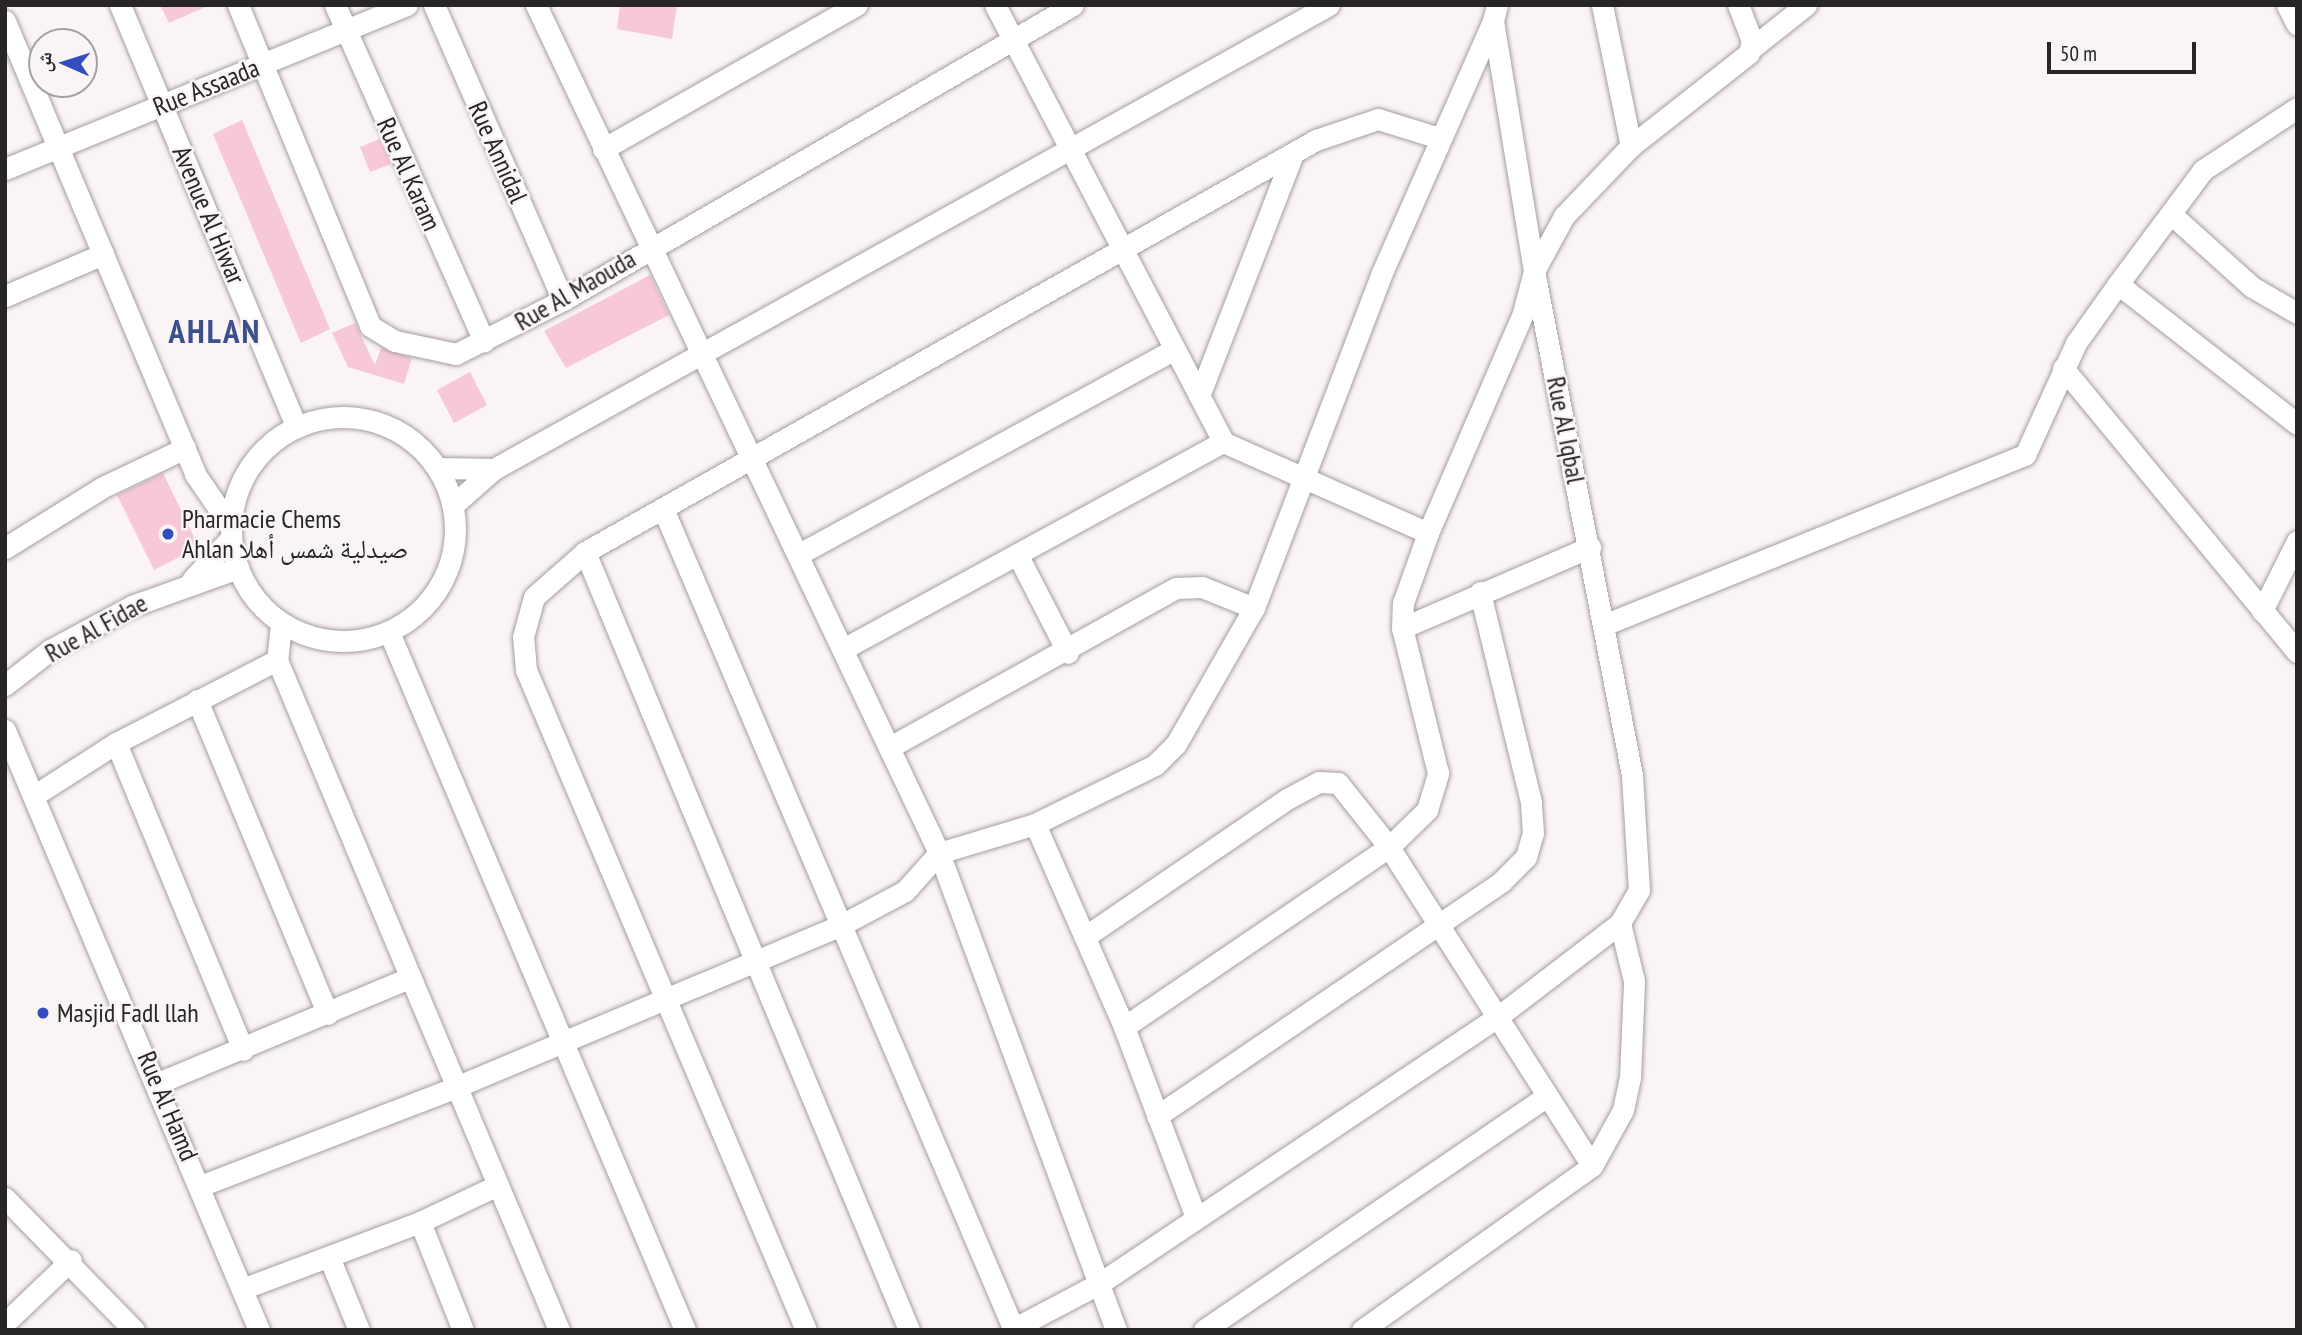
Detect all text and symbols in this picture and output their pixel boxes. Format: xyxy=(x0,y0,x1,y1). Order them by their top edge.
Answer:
north arrow xyxy=(28,28,98,98)
scale bar xyxy=(2050,28,2199,72)
text: 50 m xyxy=(2060,40,2097,67)
text: ش xyxy=(32,51,57,73)
street label: Rue Assaada xyxy=(148,51,264,123)
street label: Rue Annidal xyxy=(462,96,534,208)
street label: Rue Al Karam xyxy=(370,112,448,236)
street label: Avenue Al Hiwar xyxy=(166,141,252,289)
street label: Rue Al Maouda xyxy=(509,243,641,337)
district label: AHLAN xyxy=(169,311,261,351)
street label: Rue Al Iqbal xyxy=(1540,374,1592,486)
place label: Pharmacie Chems Ahlan صيدلية شمس أهلا xyxy=(182,503,408,564)
marker: Pharmacie Chems Ahlan صيدلية شمس أهلا xyxy=(160,526,176,542)
street label: Rue Al Fidae xyxy=(39,587,153,669)
place label: Masjid Fadl llah xyxy=(57,997,199,1029)
marker: Masjid Fadl llah xyxy=(35,1005,51,1021)
street label: Rue Al Hamd xyxy=(131,1046,205,1166)

